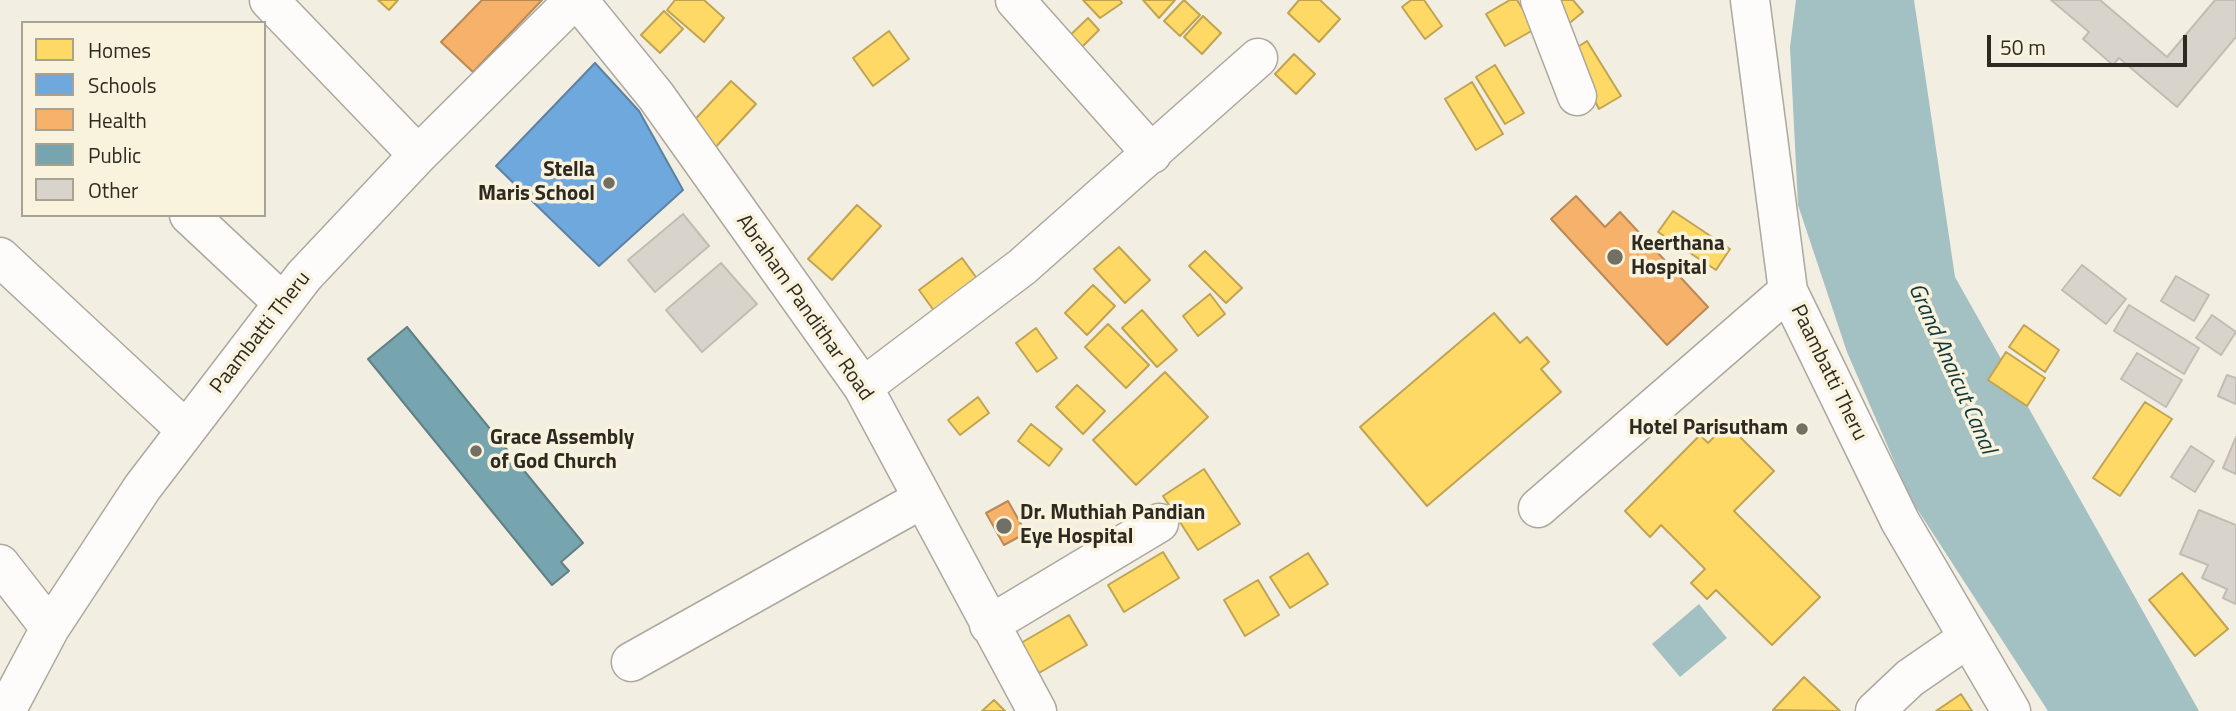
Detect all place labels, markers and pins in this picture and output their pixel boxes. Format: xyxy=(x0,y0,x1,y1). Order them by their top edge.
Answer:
place label: Stella Maris School xyxy=(478,158,595,208)
marker: Stella Maris School xyxy=(601,175,617,191)
place label: Keerthana Hospital xyxy=(1631,232,1725,282)
marker: Keerthana Hospital xyxy=(1605,247,1625,267)
place label: Hotel Parisutham xyxy=(1629,416,1788,442)
marker: Hotel Parisutham xyxy=(1794,421,1810,437)
place label: Grace Assembly of God Church xyxy=(490,426,634,476)
marker: Grace Assembly of God Church xyxy=(468,443,484,459)
place label: Dr. Muthiah Pandian Eye Hospital xyxy=(1020,501,1205,551)
marker: Dr. Muthiah Pandian Eye Hospital xyxy=(994,516,1014,536)

